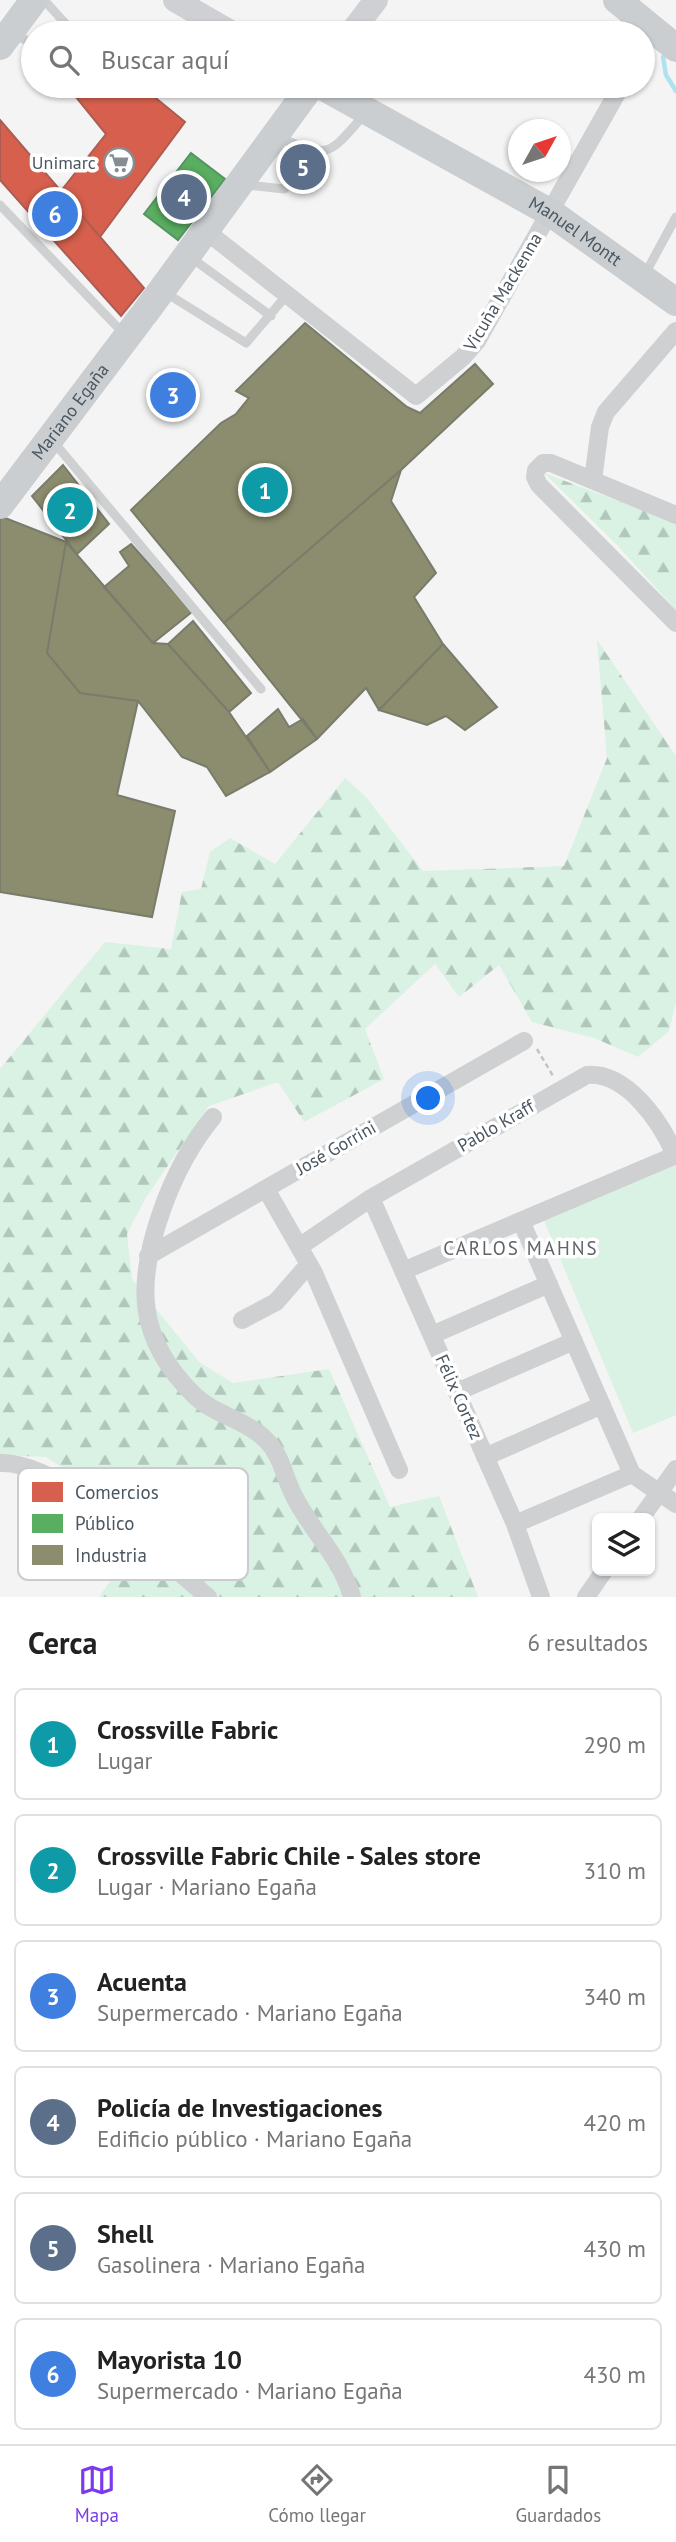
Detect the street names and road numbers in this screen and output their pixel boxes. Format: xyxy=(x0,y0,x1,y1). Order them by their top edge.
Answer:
street label: Manuel Montt xyxy=(525,191,626,271)
street label: Vicuña Mackenna xyxy=(458,228,547,356)
street label: Mariano Egaña xyxy=(26,359,114,464)
street label: Pablo Kraff xyxy=(453,1094,539,1157)
street label: José Gorrini xyxy=(291,1115,380,1180)
street label: Félix Cortez xyxy=(430,1351,488,1443)

